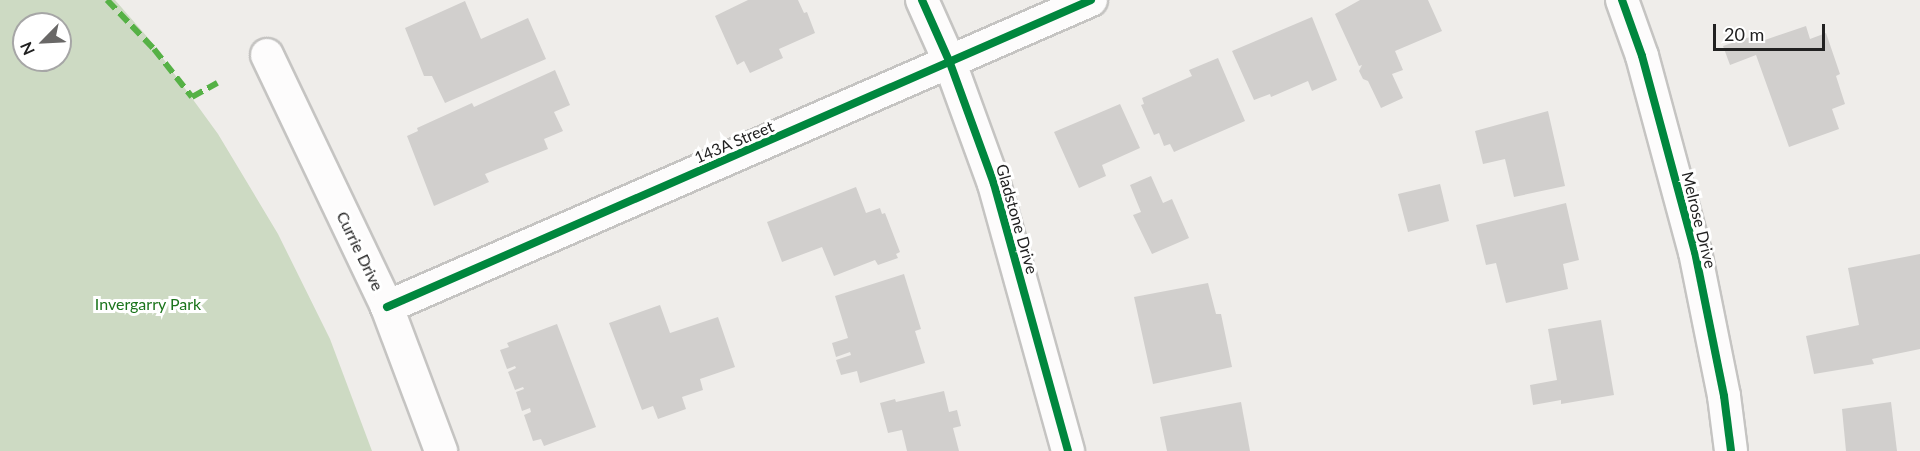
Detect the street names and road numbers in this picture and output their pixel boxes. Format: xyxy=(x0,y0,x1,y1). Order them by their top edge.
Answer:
street label: 143A Street xyxy=(691,117,777,167)
street label: Gladstone Drive xyxy=(992,162,1042,276)
street label: Melrose Drive xyxy=(1678,170,1720,270)
street label: Currie Drive xyxy=(333,208,387,294)

